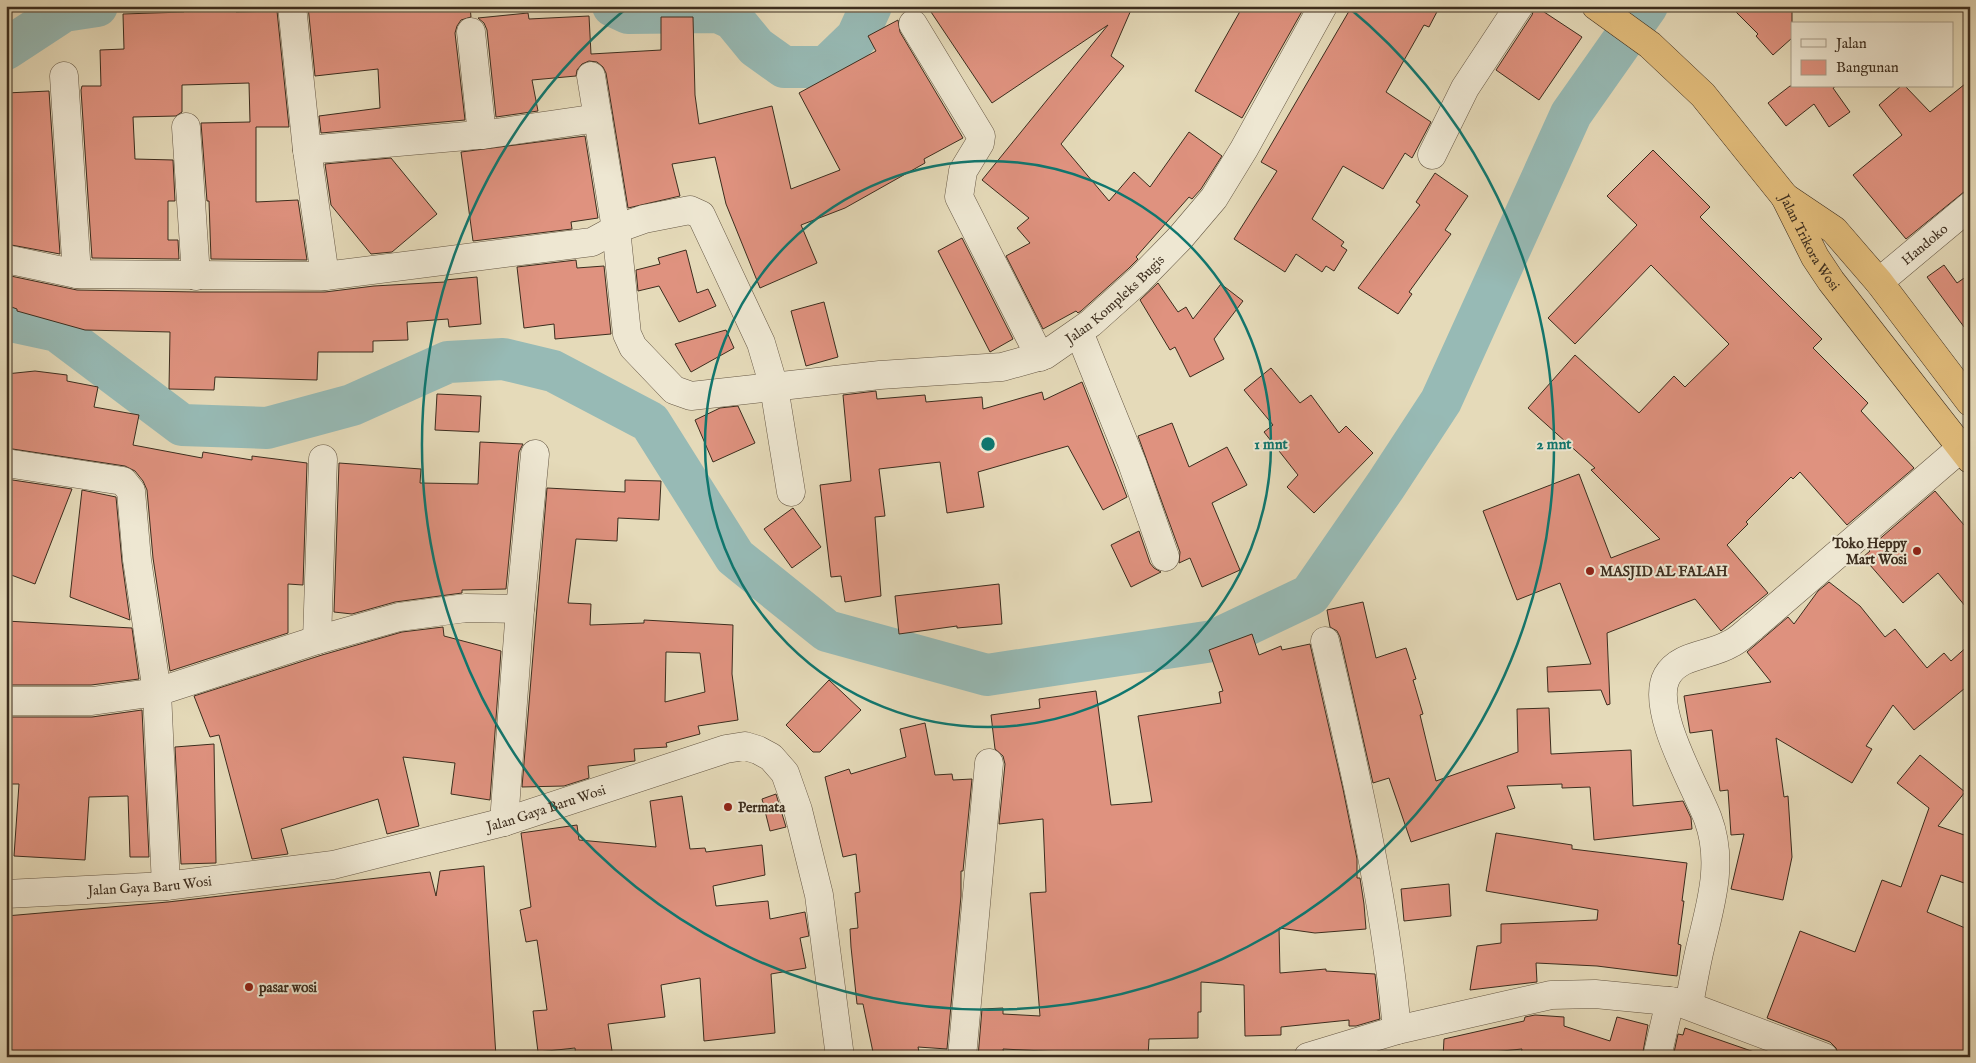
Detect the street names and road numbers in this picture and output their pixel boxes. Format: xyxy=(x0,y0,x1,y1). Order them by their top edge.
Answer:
street label: Jalan Trikora Wosi xyxy=(1774,190,1843,295)
street label: Handoko xyxy=(1898,220,1952,270)
street label: Jalan Kompleks Bugis xyxy=(1060,251,1169,349)
street label: Jalan Gaya Baru Wosi xyxy=(483,781,608,837)
street label: Jalan Gaya Baru Wosi xyxy=(85,872,213,900)

